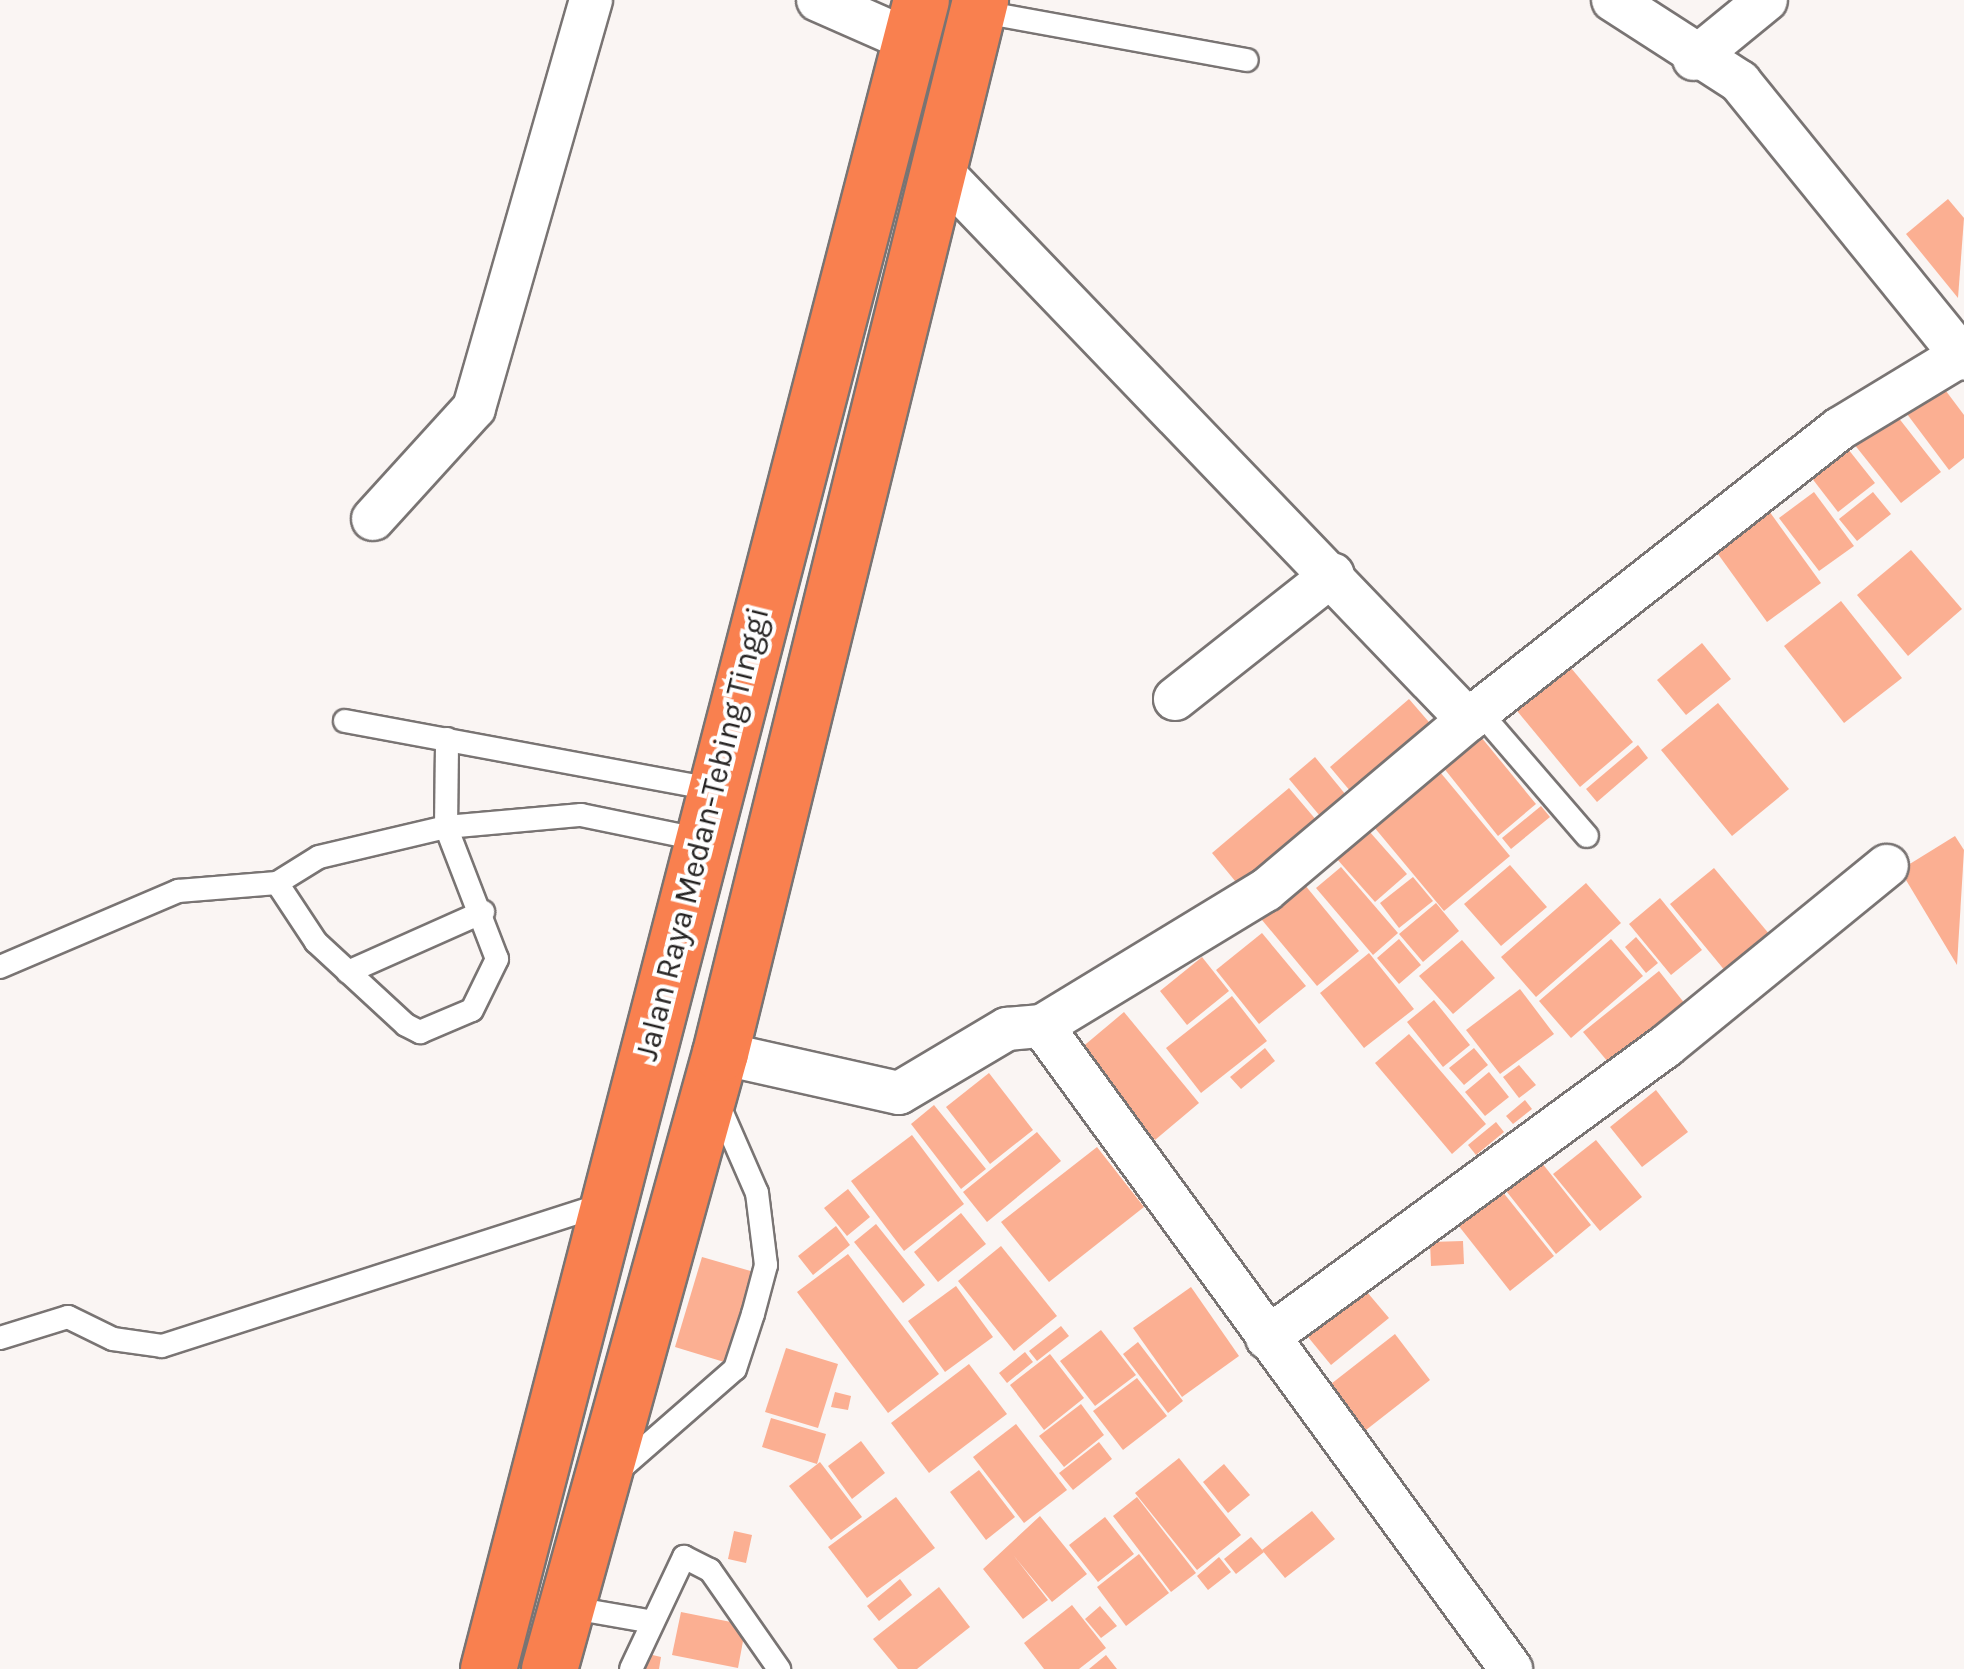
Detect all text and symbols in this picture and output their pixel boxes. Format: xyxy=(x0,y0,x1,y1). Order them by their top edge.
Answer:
street label: Jalan Raya Medan-Tebing Tinggi xyxy=(628,603,778,1065)

